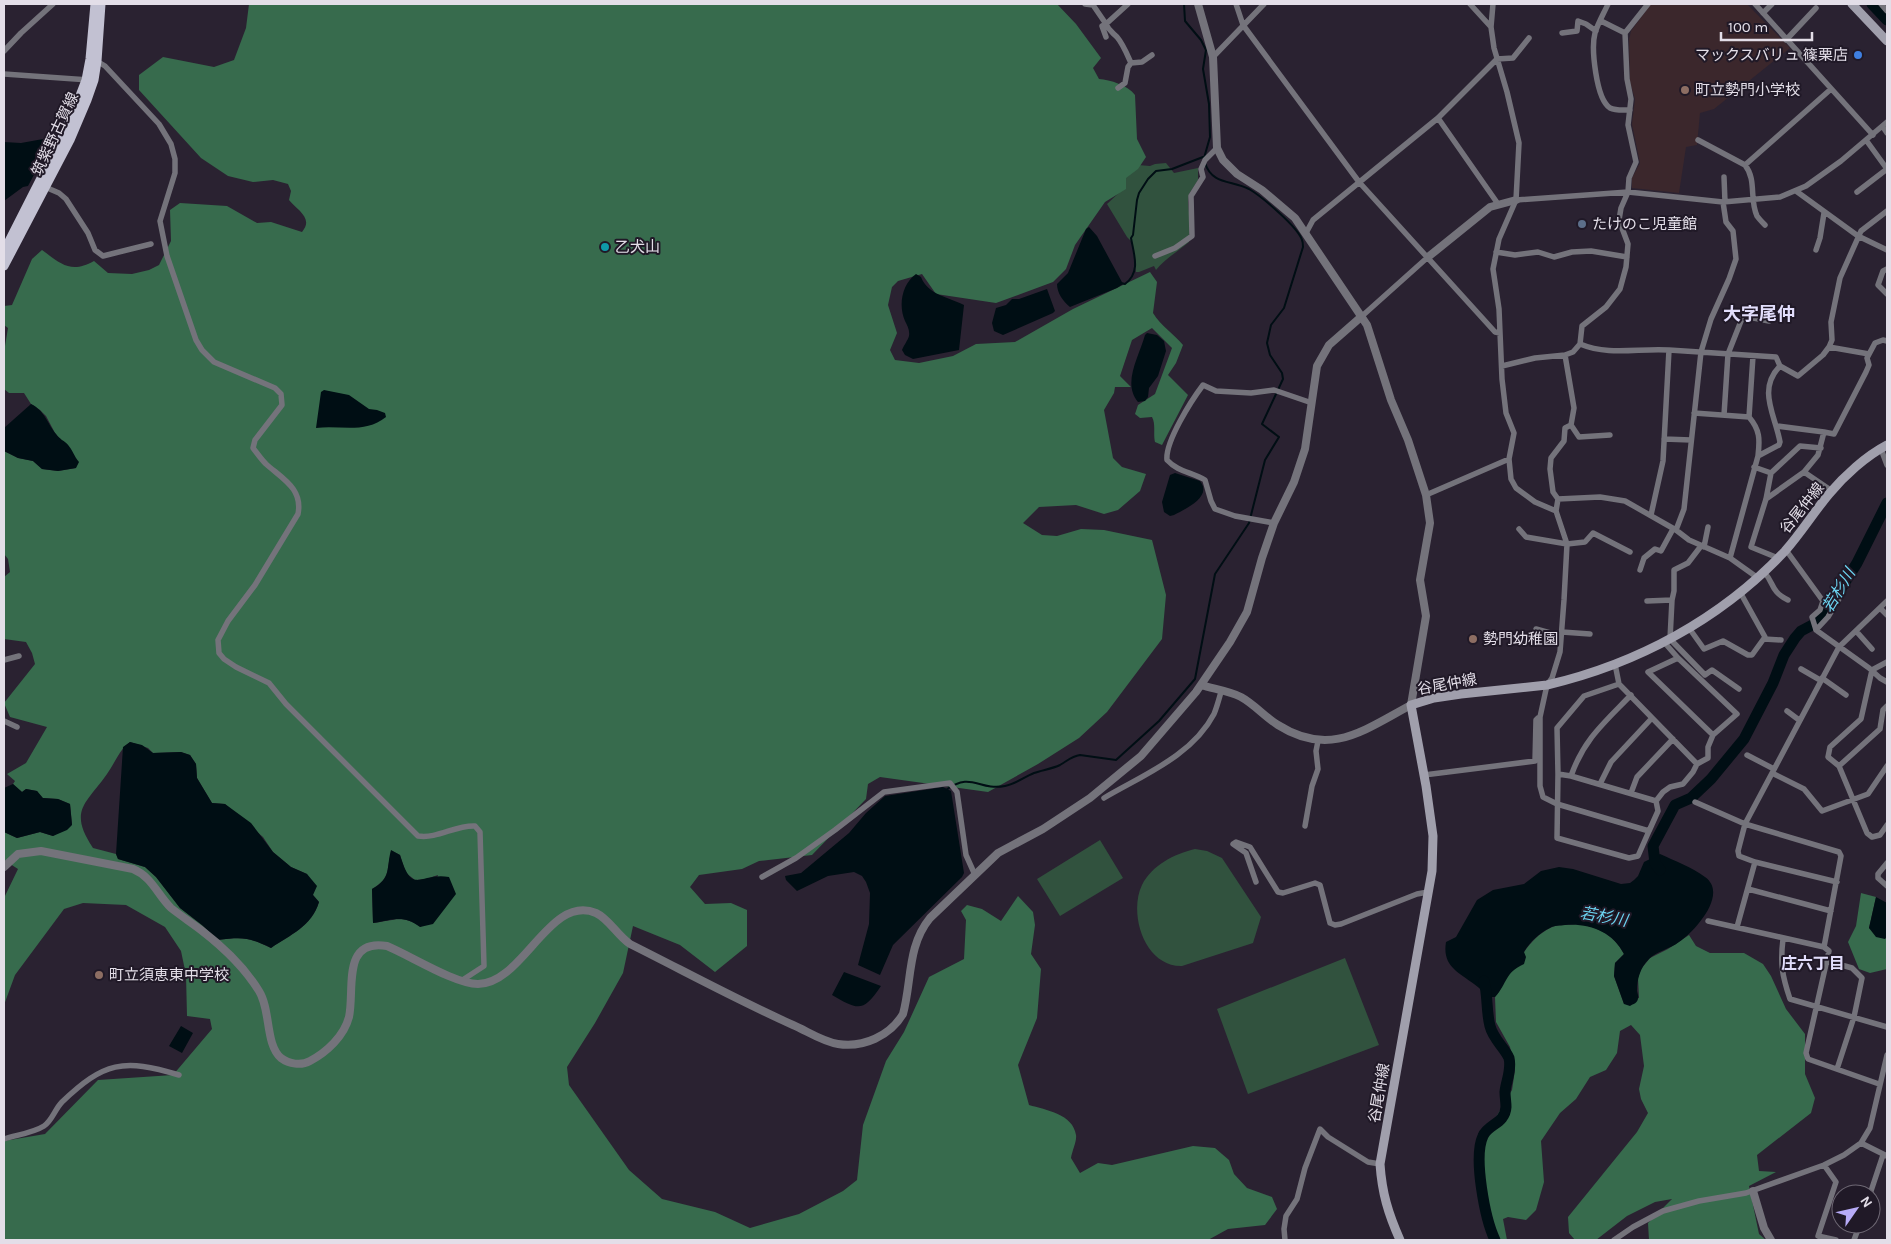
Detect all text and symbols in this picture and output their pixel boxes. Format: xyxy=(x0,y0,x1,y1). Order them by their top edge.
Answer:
scale bar xyxy=(1721,10,1812,42)
text: 100 m xyxy=(1728,18,1768,36)
place label: マックスバリュ 篠栗店 xyxy=(1695,46,1848,64)
marker: マックスバリュ 篠栗店 xyxy=(1852,49,1864,61)
place label: 町立勢門小学校 xyxy=(1695,81,1800,99)
marker: 町立勢門小学校 xyxy=(1679,84,1691,96)
street label: 筑紫野古賀線 xyxy=(28,89,82,179)
place label: たけのこ児童館 xyxy=(1592,215,1697,233)
marker: たけのこ児童館 xyxy=(1576,218,1588,230)
place label: 乙犬山 xyxy=(615,238,660,256)
marker: 乙犬山 xyxy=(599,241,611,253)
district label: 大字尾仲 xyxy=(1723,303,1795,325)
street label: 谷尾仲線 xyxy=(1776,479,1828,537)
water label: 若杉川 xyxy=(1818,563,1860,616)
place label: 勢門幼稚園 xyxy=(1483,630,1558,648)
marker: 勢門幼稚園 xyxy=(1467,633,1479,645)
street label: 谷尾仲線 xyxy=(1416,670,1478,698)
water label: 若杉川 xyxy=(1579,903,1631,930)
district label: 庄六丁目 xyxy=(1781,954,1845,973)
place label: 町立須恵東中学校 xyxy=(109,966,229,984)
marker: 町立須恵東中学校 xyxy=(93,969,105,981)
street label: 谷尾仲線 xyxy=(1365,1062,1393,1124)
north arrow xyxy=(1831,1184,1881,1234)
text: N xyxy=(1857,1193,1876,1211)

